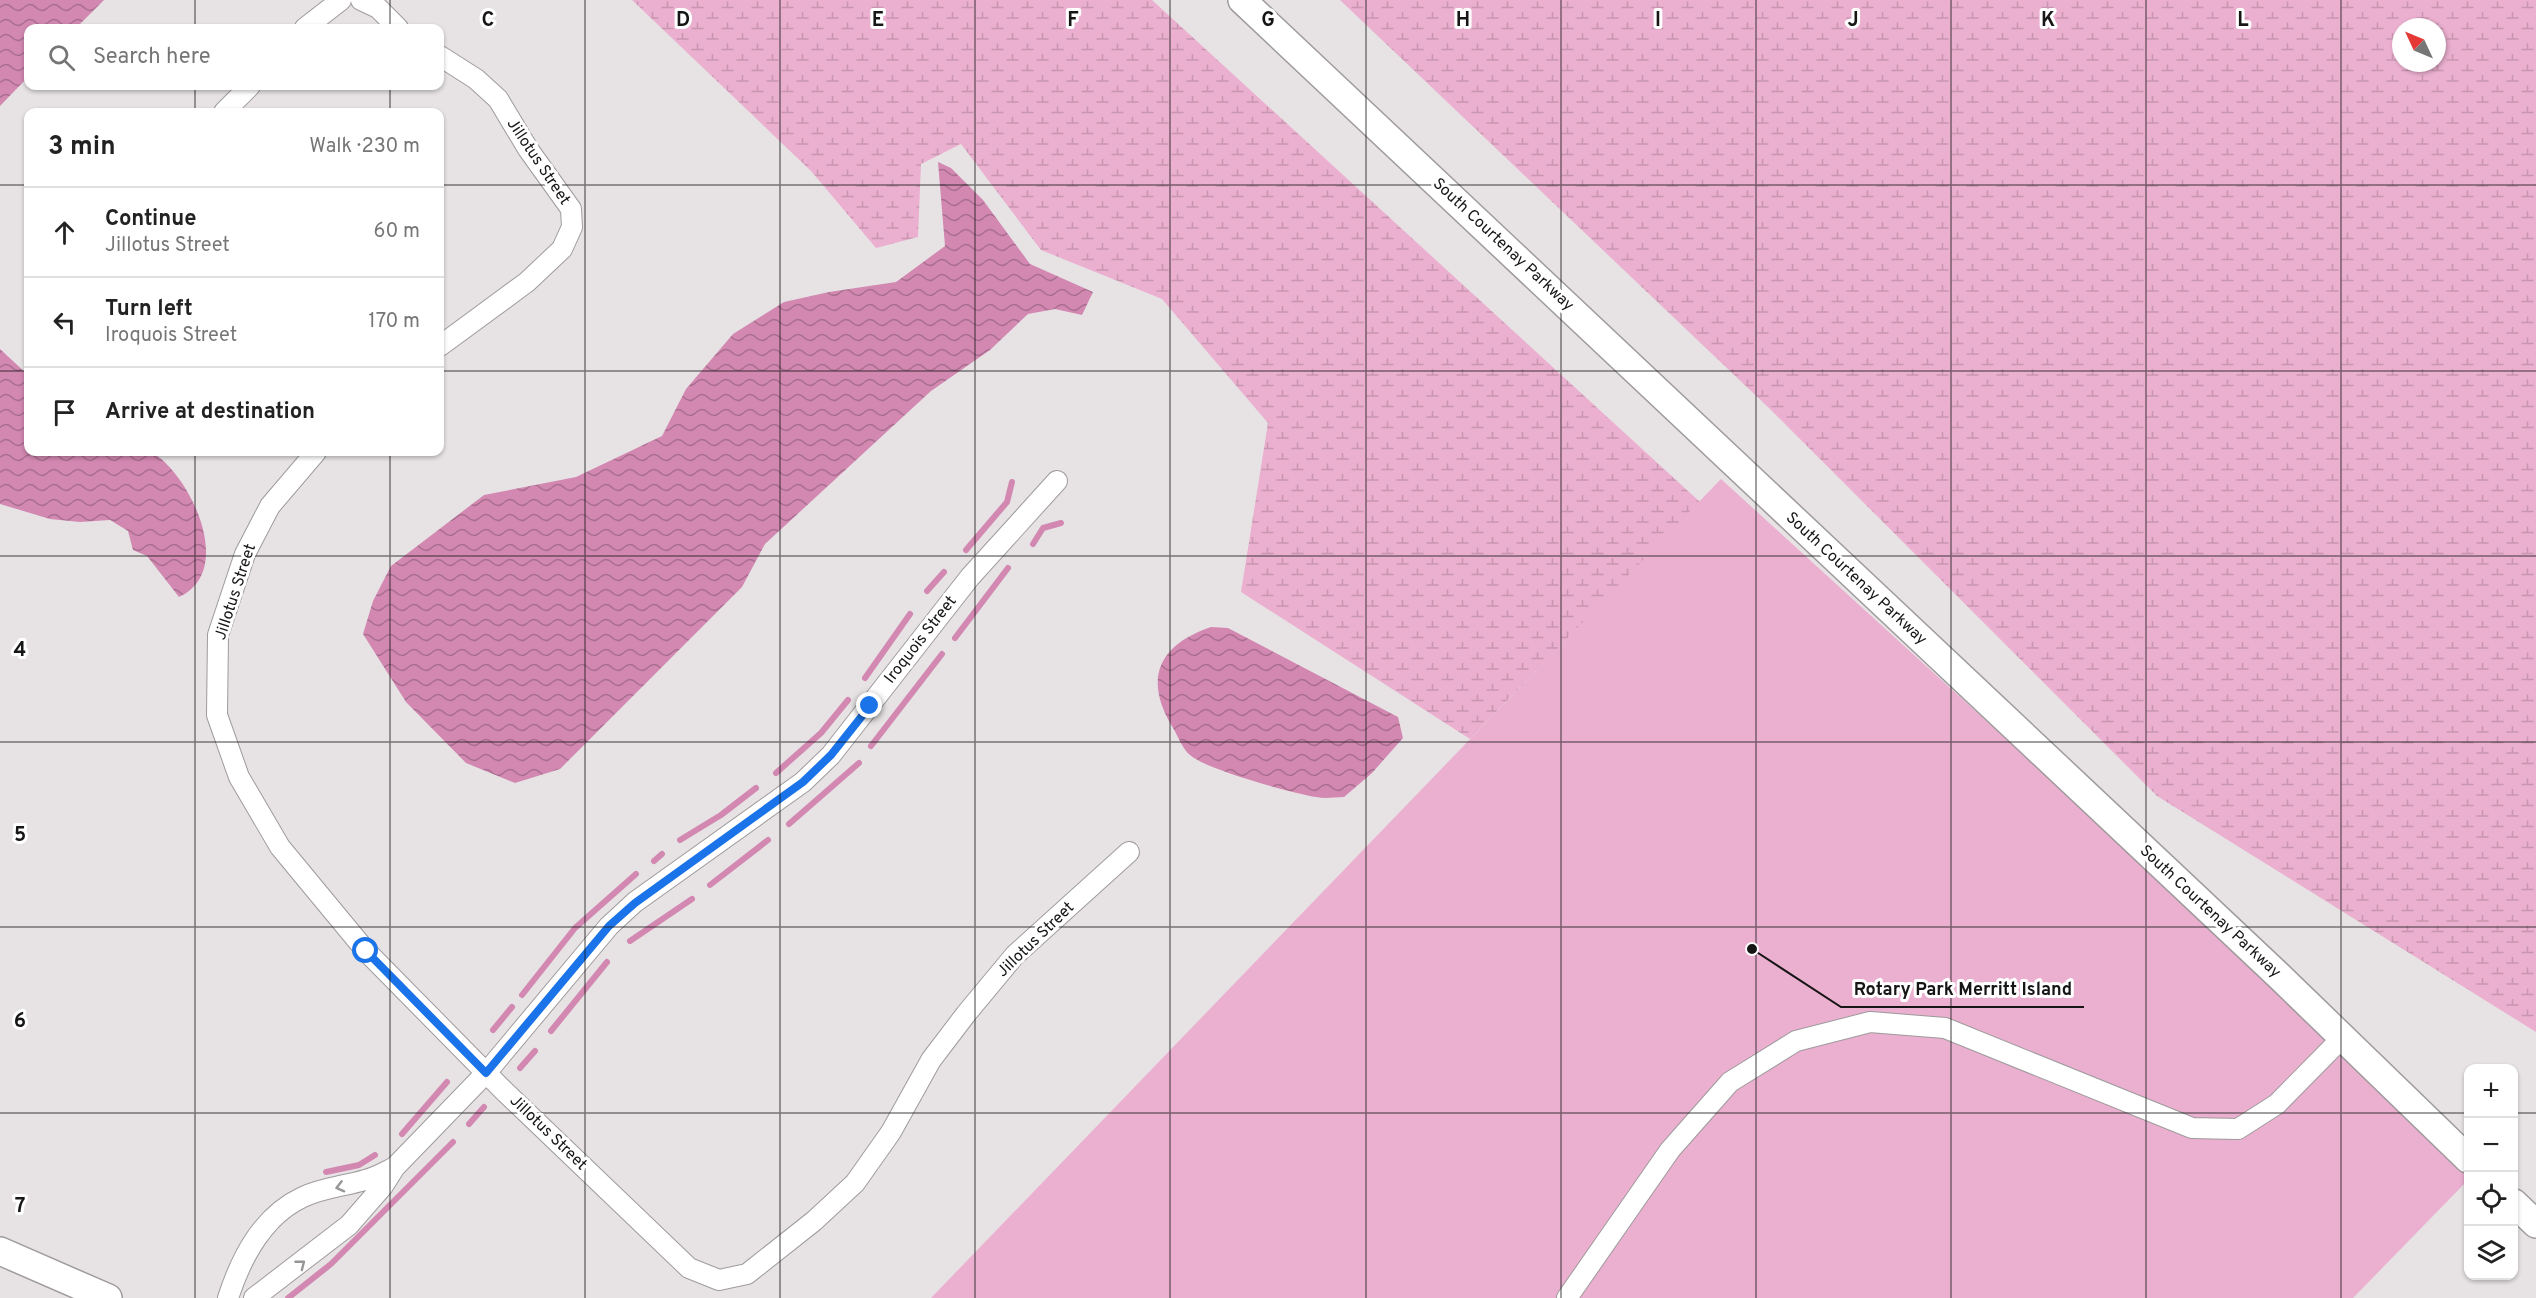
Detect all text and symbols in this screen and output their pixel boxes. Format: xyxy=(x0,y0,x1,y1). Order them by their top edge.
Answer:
text: C xyxy=(482,8,494,34)
text: D xyxy=(676,8,690,34)
text: E xyxy=(872,8,884,34)
text: F xyxy=(1067,8,1079,34)
text: G xyxy=(1261,8,1275,34)
text: H xyxy=(1456,8,1470,34)
text: I xyxy=(1655,8,1661,34)
text: J xyxy=(1847,8,1859,34)
text: K xyxy=(2041,8,2055,34)
text: L xyxy=(2237,8,2249,34)
north arrow xyxy=(2392,18,2446,72)
search box xyxy=(24,24,444,90)
icon: search xyxy=(45,41,78,74)
text: Search here xyxy=(93,44,211,71)
street label: Jillotus Street xyxy=(502,115,574,209)
text: 3 min xyxy=(48,131,116,164)
text: Walk · 230 m xyxy=(309,134,420,160)
street label: South Courtenay Parkway xyxy=(1428,174,1578,316)
text: Continue xyxy=(105,206,196,233)
icon: ahead xyxy=(48,216,81,249)
text: 60 m xyxy=(374,219,420,245)
text: Jillotus Street xyxy=(105,233,230,259)
text: Turn left xyxy=(105,296,193,323)
icon: left xyxy=(48,306,81,339)
text: 170 m xyxy=(368,309,420,335)
text: Iroquois Street xyxy=(105,323,237,349)
icon: arrive xyxy=(48,396,81,429)
text: Arrive at destination xyxy=(105,399,315,426)
street label: South Courtenay Parkway xyxy=(1781,508,1931,650)
street label: Jillotus Street xyxy=(211,541,261,643)
street label: Iroquois Street xyxy=(881,592,961,688)
text: 4 xyxy=(14,638,26,664)
route end xyxy=(856,692,882,718)
text: 5 xyxy=(14,823,26,849)
street label: South Courtenay Parkway xyxy=(2135,841,2285,983)
street label: Jillotus Street xyxy=(993,898,1079,982)
route start xyxy=(352,937,378,963)
callout: Rotary Park Merritt Island xyxy=(1841,971,2084,1007)
text: Rotary Park Merritt Island xyxy=(1854,979,2072,1002)
text: 6 xyxy=(14,1009,26,1035)
map controls xyxy=(2464,1064,2518,1280)
button: + xyxy=(2464,1064,2518,1118)
street label: Jillotus Street xyxy=(505,1091,591,1175)
button: − xyxy=(2464,1118,2518,1172)
button: locate xyxy=(2464,1172,2518,1226)
one-way arrow xyxy=(335,1179,345,1192)
text: 7 xyxy=(15,1194,25,1220)
button: layers xyxy=(2464,1226,2518,1280)
one-way arrow xyxy=(294,1260,305,1271)

